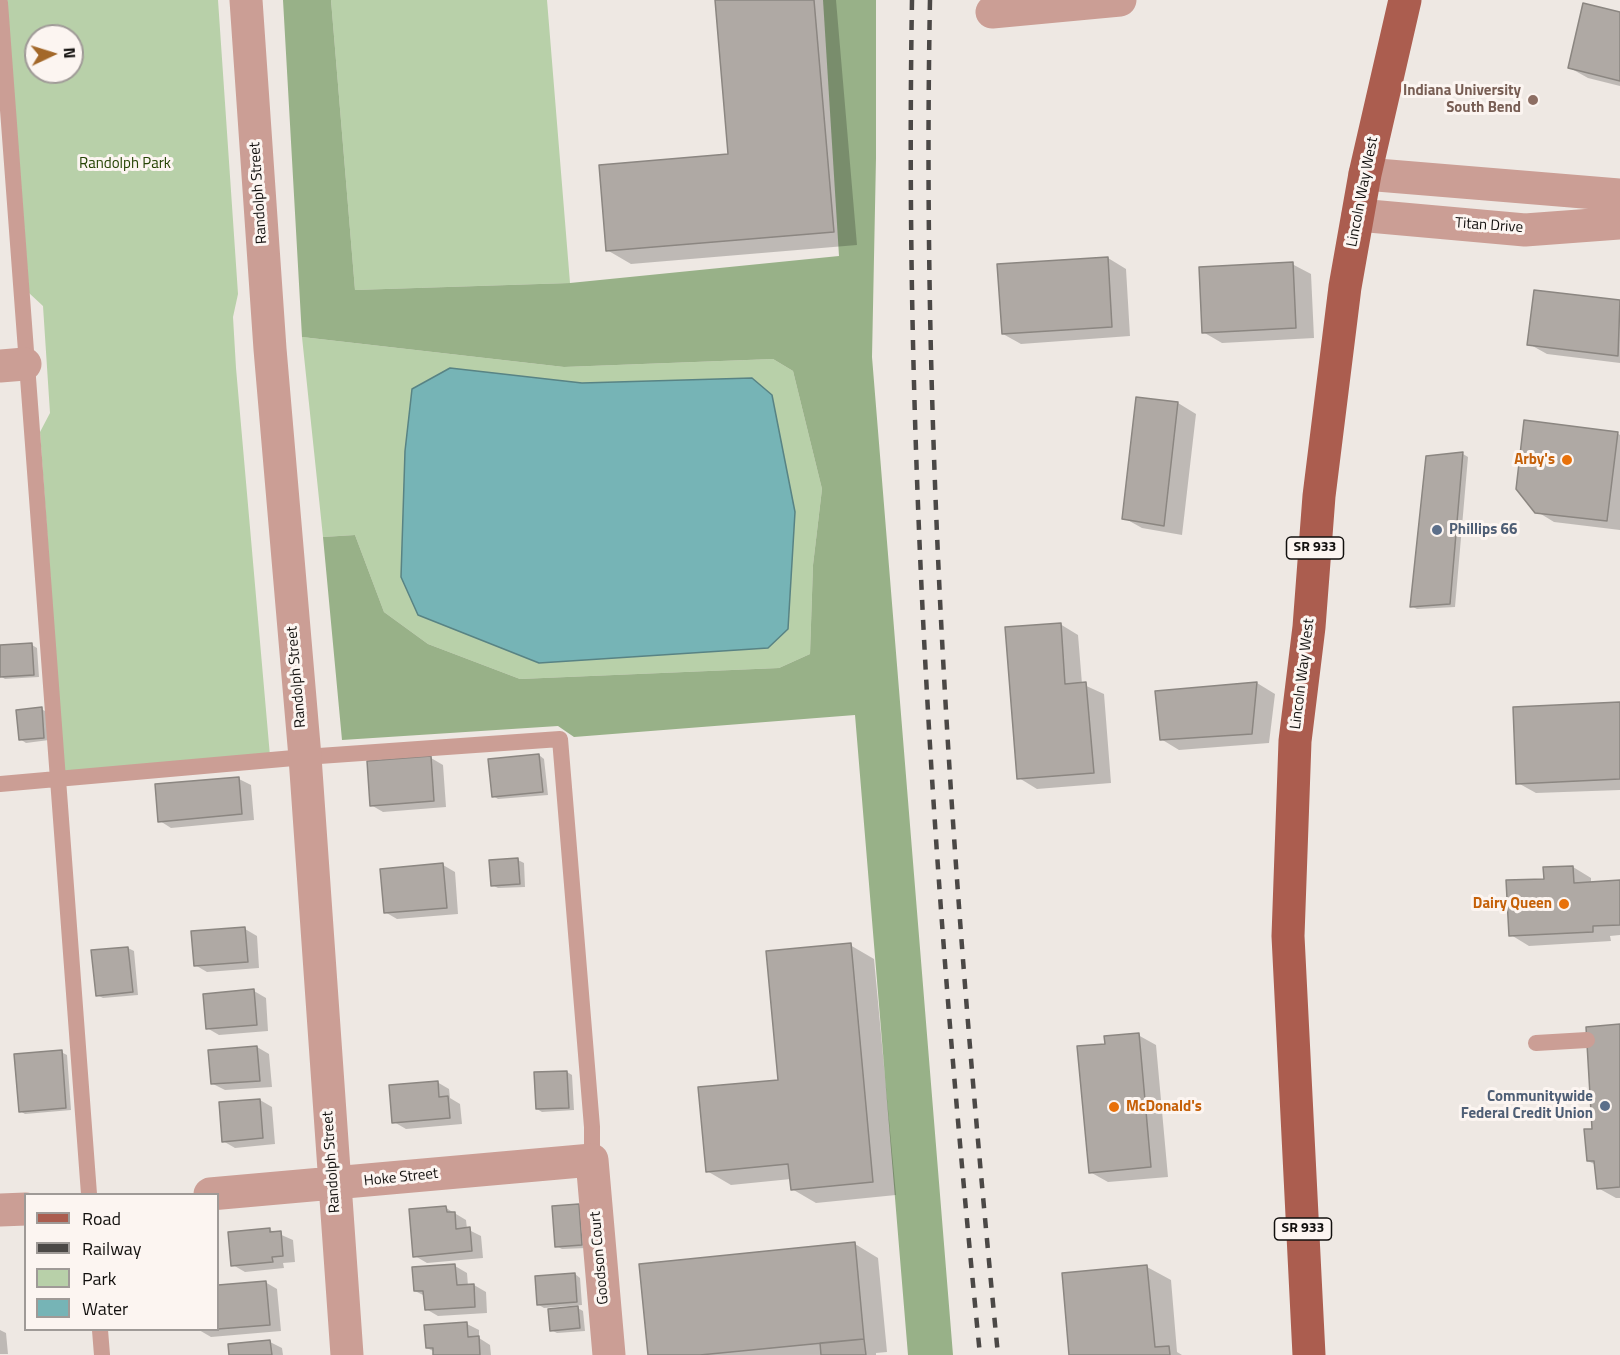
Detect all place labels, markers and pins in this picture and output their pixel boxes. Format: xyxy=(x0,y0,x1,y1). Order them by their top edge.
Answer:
place label: Indiana University South Bend xyxy=(1403,82,1521,117)
marker: Indiana University South Bend xyxy=(1526,93,1540,107)
place label: Arby's xyxy=(1514,451,1555,469)
marker: Arby's xyxy=(1560,453,1574,467)
place label: Phillips 66 xyxy=(1449,521,1517,539)
marker: Phillips 66 xyxy=(1430,523,1444,537)
place label: Dairy Queen xyxy=(1473,895,1552,913)
marker: Dairy Queen xyxy=(1557,897,1571,911)
place label: Communitywide Federal Credit Union xyxy=(1461,1088,1593,1123)
place label: McDonald's xyxy=(1126,1098,1202,1116)
marker: Communitywide Federal Credit Union xyxy=(1598,1099,1612,1113)
marker: McDonald's xyxy=(1107,1100,1121,1114)

